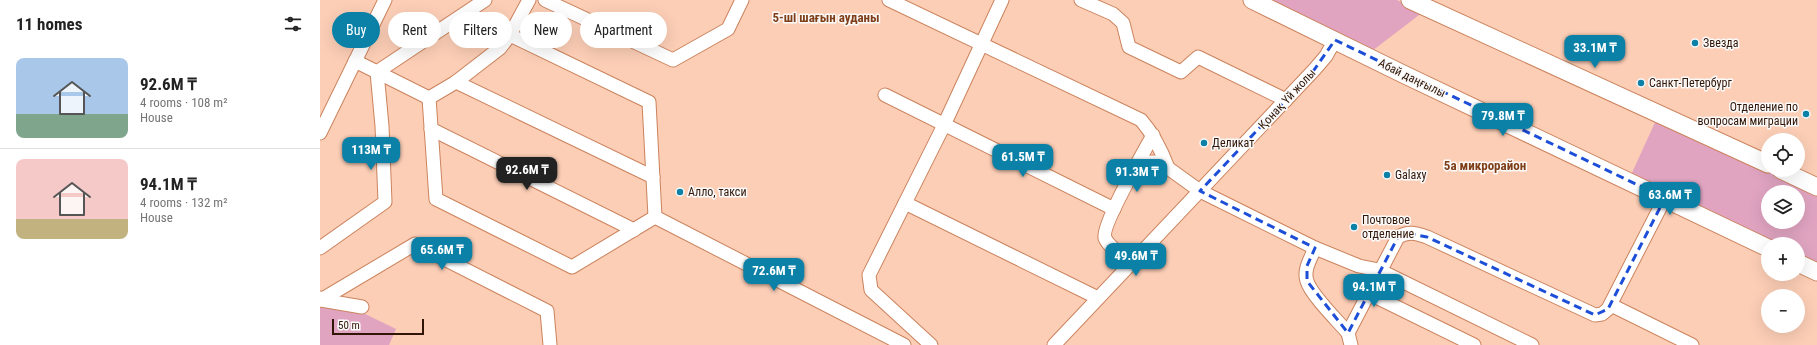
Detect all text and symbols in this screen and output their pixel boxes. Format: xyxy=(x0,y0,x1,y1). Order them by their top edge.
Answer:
district label: 5-ші шағын ауданы xyxy=(772,10,880,25)
chip: Buy xyxy=(332,12,380,48)
chip: Rent xyxy=(388,12,441,48)
chip: Filters xyxy=(449,12,512,48)
chip: New xyxy=(520,12,572,48)
chip: Apartment xyxy=(580,12,667,48)
icon: filters xyxy=(282,13,304,35)
text: 11 homes xyxy=(16,14,82,34)
pin: 33.1M ₸ xyxy=(1558,35,1632,69)
place label: Звезда xyxy=(1703,36,1739,50)
marker: Звезда xyxy=(1690,38,1700,48)
text: 33.1M ₸ xyxy=(1573,40,1617,55)
street label: Абай даңғылы xyxy=(1376,56,1448,100)
street label: Қонақ Үй жолы xyxy=(1256,66,1318,132)
icon: home xyxy=(48,74,96,122)
text: 92.6M ₸ xyxy=(140,74,197,94)
place label: Санкт-Петербург xyxy=(1649,76,1732,90)
marker: Санкт-Петербург xyxy=(1636,78,1646,88)
text: 4 rooms · 108 m² xyxy=(140,95,227,110)
place label: Отделение по вопросам миграции xyxy=(1698,100,1798,128)
pin: 79.8M ₸ xyxy=(1466,103,1540,137)
text: 79.8M ₸ xyxy=(1481,108,1525,123)
marker: Отделение по вопросам миграции xyxy=(1801,109,1811,119)
text: House xyxy=(140,110,173,125)
map controls xyxy=(1761,133,1805,333)
button: locate xyxy=(1761,133,1805,177)
place label: Деликат xyxy=(1212,136,1254,150)
pin: 113M ₸ xyxy=(338,137,404,171)
marker: Деликат xyxy=(1199,138,1209,148)
text: 113M ₸ xyxy=(351,142,391,157)
pin: 61.5M ₸ xyxy=(986,144,1060,178)
text: 61.5M ₸ xyxy=(1001,149,1045,164)
pin: 92.6M ₸ xyxy=(490,157,564,191)
district label: 5а микрорайон xyxy=(1444,158,1526,173)
pin: 91.3M ₸ xyxy=(1100,159,1174,193)
text: 92.6M ₸ xyxy=(505,162,549,177)
text: 91.3M ₸ xyxy=(1115,164,1159,179)
place label: Galaxy xyxy=(1395,168,1427,182)
marker: Galaxy xyxy=(1382,170,1392,180)
text: 94.1M ₸ xyxy=(140,174,197,194)
icon: home xyxy=(48,175,96,223)
pin: 63.6M ₸ xyxy=(1633,182,1707,216)
place label: Алло, такси xyxy=(688,185,747,199)
button: layers xyxy=(1761,185,1805,229)
marker: Алло, такси xyxy=(675,187,685,197)
text: 63.6M ₸ xyxy=(1648,187,1692,202)
text: 4 rooms · 132 m² xyxy=(140,195,227,210)
text: House xyxy=(140,210,173,225)
place label: Почтовое отделение xyxy=(1362,213,1415,241)
marker: Почтовое отделение xyxy=(1349,222,1359,232)
pin: 65.6M ₸ xyxy=(405,237,479,271)
button: + xyxy=(1761,237,1805,281)
text: 65.6M ₸ xyxy=(420,242,464,257)
pin: 49.6M ₸ xyxy=(1099,243,1173,277)
text: 49.6M ₸ xyxy=(1114,248,1158,263)
pin: 72.6M ₸ xyxy=(737,258,811,292)
text: 72.6M ₸ xyxy=(752,263,796,278)
pin: 94.1M ₸ xyxy=(1337,274,1411,308)
text: 94.1M ₸ xyxy=(1352,279,1396,294)
button: − xyxy=(1761,289,1805,333)
scale bar xyxy=(332,317,424,336)
text: 50 m xyxy=(338,319,360,332)

